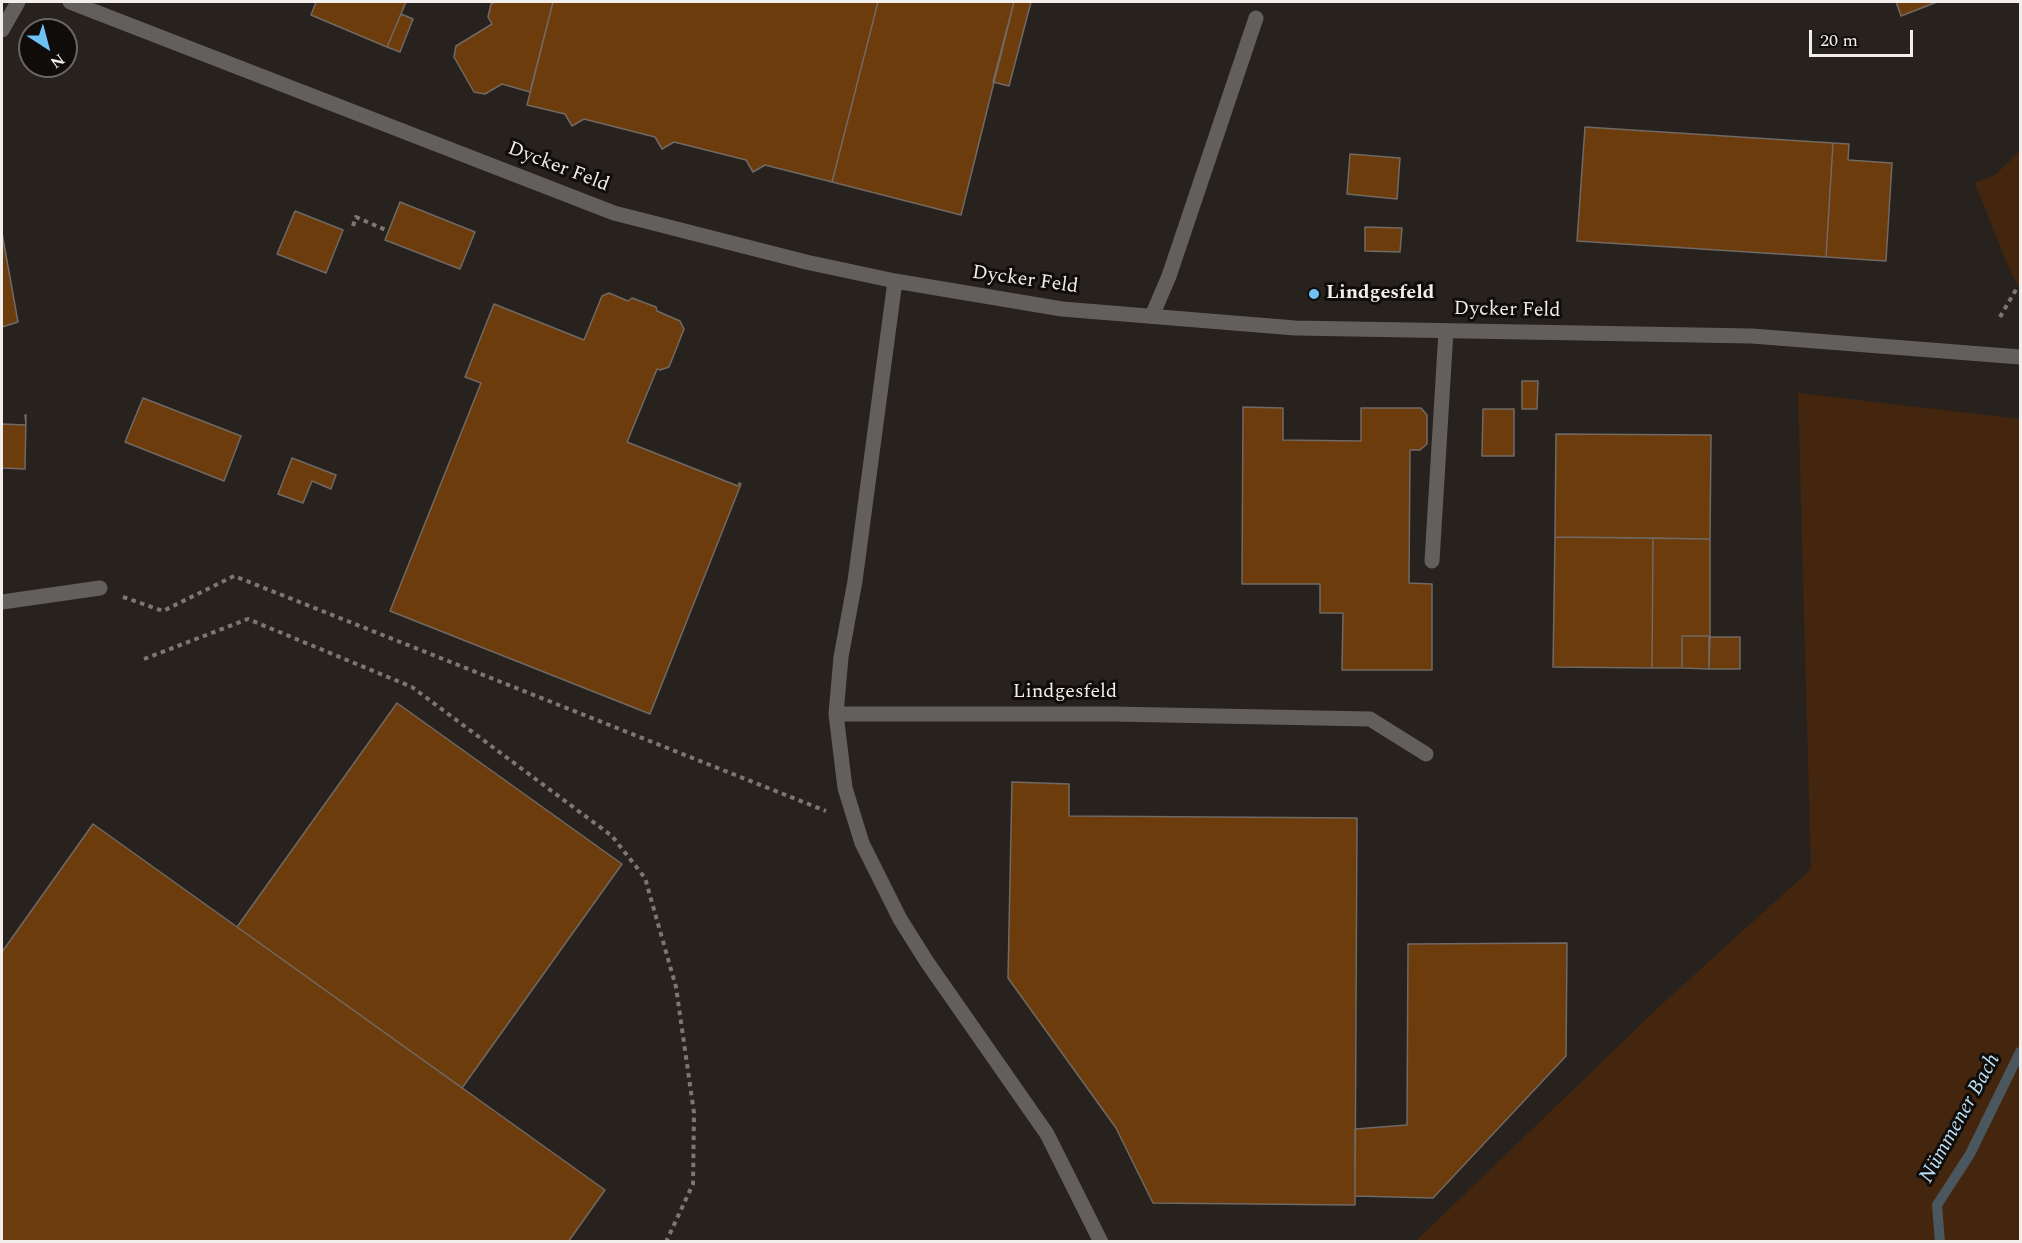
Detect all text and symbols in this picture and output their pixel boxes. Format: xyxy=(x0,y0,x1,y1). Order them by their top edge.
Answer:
north arrow xyxy=(18,18,78,78)
scale bar xyxy=(1812,18,1916,56)
text: 20 m xyxy=(1820,27,1858,54)
text: N xyxy=(45,47,70,74)
street label: Dycker Feld xyxy=(504,138,612,198)
street label: Dycker Feld xyxy=(970,262,1080,300)
place label: Lindgesfeld xyxy=(1326,282,1434,306)
marker: Lindgesfeld xyxy=(1307,287,1321,301)
street label: Dycker Feld xyxy=(1453,298,1561,324)
street label: Lindgesfeld xyxy=(1013,681,1117,705)
water label: Nümmener Bach xyxy=(1915,1050,2007,1188)

